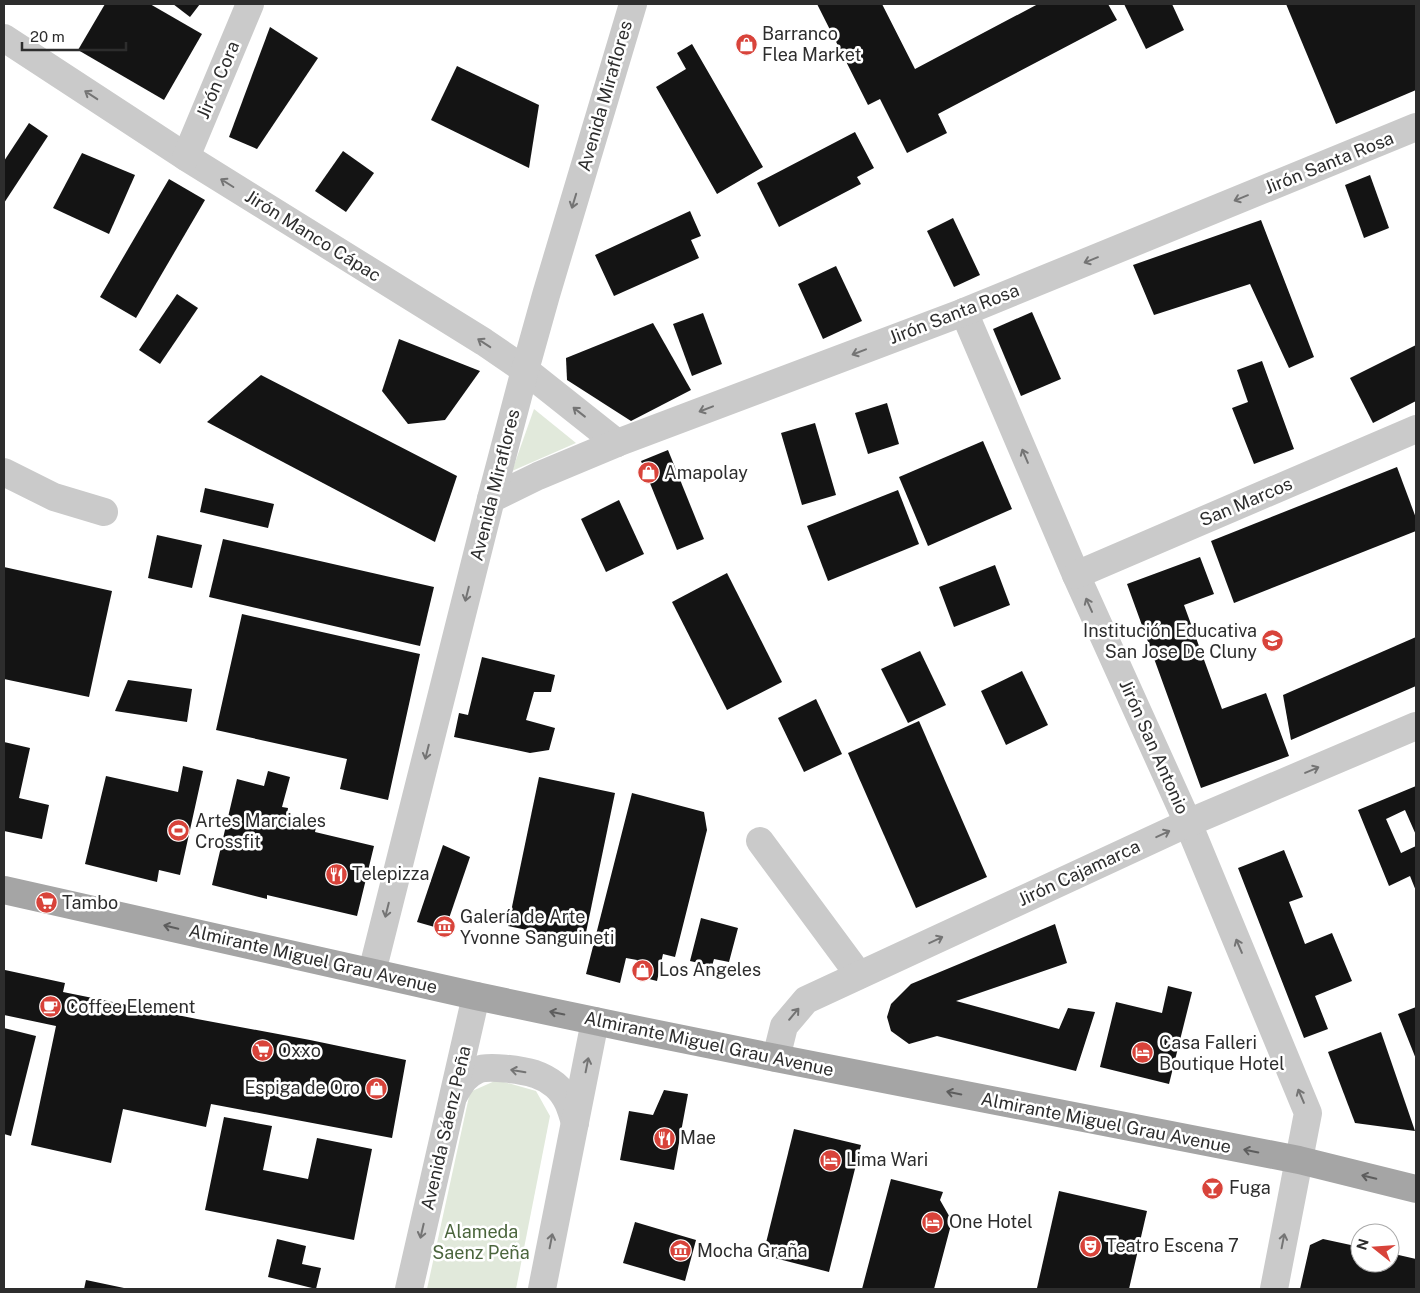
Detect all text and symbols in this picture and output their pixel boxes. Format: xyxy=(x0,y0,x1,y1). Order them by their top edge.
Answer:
street label: Avenida Miraflores xyxy=(573,18,636,174)
scale bar xyxy=(22,20,126,52)
place label: Barranco Flea Market xyxy=(762,23,861,65)
text: 20 m xyxy=(30,28,65,45)
shop icon: Barranco Flea Market xyxy=(734,32,758,56)
street label: Jirón Cora xyxy=(192,38,243,122)
one-way arrow xyxy=(84,90,98,100)
street label: Jirón Santa Rosa xyxy=(1261,127,1397,198)
one-way arrow xyxy=(221,177,235,187)
street label: Jirón Manco Cápac xyxy=(241,185,385,286)
one-way arrow xyxy=(568,193,578,209)
one-way arrow xyxy=(1234,195,1249,204)
one-way arrow xyxy=(1084,255,1099,265)
street label: Jirón Santa Rosa xyxy=(886,279,1022,348)
one-way arrow xyxy=(477,338,491,348)
one-way arrow xyxy=(851,348,867,357)
one-way arrow xyxy=(699,405,715,414)
street label: Avenida Miraflores xyxy=(465,407,524,563)
one-way arrow xyxy=(573,407,586,418)
one-way arrow xyxy=(1020,449,1030,464)
shop icon: Amapolay xyxy=(636,461,660,485)
place label: Amapolay xyxy=(664,462,748,483)
street label: San Marcos xyxy=(1196,473,1295,530)
one-way arrow xyxy=(461,586,471,602)
one-way arrow xyxy=(1084,598,1094,613)
place label: Institución Educativa San Jose De Cluny xyxy=(1083,620,1257,662)
school or university icon: Institución Educativa San Jose De Cluny xyxy=(1261,629,1285,653)
street label: Jirón San Antonio xyxy=(1115,676,1194,817)
one-way arrow xyxy=(422,744,431,760)
one-way arrow xyxy=(1304,765,1319,774)
place label: Artes Marciales Crossfit xyxy=(195,810,326,852)
sports icon: Artes Marciales Crossfit xyxy=(167,819,191,843)
one-way arrow xyxy=(1155,829,1170,839)
street label: Jirón Cajamarca xyxy=(1014,835,1143,910)
restaurant icon: Telepizza xyxy=(324,862,348,886)
place label: Telepizza xyxy=(352,863,430,884)
supermarket icon: Tambo xyxy=(34,891,58,915)
place label: Tambo xyxy=(62,892,118,913)
one-way arrow xyxy=(382,901,392,917)
place label: Galería de Arte Yvonne Sanguineti xyxy=(460,906,614,948)
museum icon: Galería de Arte Yvonne Sanguineti xyxy=(432,915,456,939)
street label: Almirante Miguel Grau Avenue xyxy=(187,920,439,997)
one-way arrow xyxy=(163,922,179,931)
one-way arrow xyxy=(928,934,943,944)
one-way arrow xyxy=(1234,939,1243,954)
shop icon: Los Angeles xyxy=(631,958,655,982)
place label: Los Angeles xyxy=(659,959,761,980)
cafe icon: Coffee Element xyxy=(38,995,62,1019)
place label: Coffee Element xyxy=(66,996,195,1017)
street label: Almirante Miguel Grau Avenue xyxy=(582,1007,836,1080)
one-way arrow xyxy=(549,1008,565,1017)
one-way arrow xyxy=(788,1008,799,1021)
place label: Casa Falleri Boutique Hotel xyxy=(1159,1032,1285,1074)
supermarket icon: Oxxo xyxy=(250,1039,274,1063)
place label: Oxxo xyxy=(278,1040,321,1061)
hotel icon: Casa Falleri Boutique Hotel xyxy=(1131,1041,1155,1065)
street label: Avenida Sáenz Peña xyxy=(416,1044,475,1212)
one-way arrow xyxy=(582,1057,592,1073)
one-way arrow xyxy=(510,1065,526,1075)
shop icon: Espiga de Oro xyxy=(364,1076,388,1100)
place label: Espiga de Oro xyxy=(244,1077,360,1098)
one-way arrow xyxy=(947,1088,963,1097)
street label: Almirante Miguel Grau Avenue xyxy=(979,1088,1233,1157)
one-way arrow xyxy=(1296,1089,1306,1104)
restaurant icon: Mae xyxy=(652,1126,676,1150)
place label: Mae xyxy=(680,1127,716,1148)
one-way arrow xyxy=(1244,1146,1260,1155)
hotel icon: Lima Wari xyxy=(818,1148,842,1172)
place label: Lima Wari xyxy=(846,1149,928,1170)
one-way arrow xyxy=(1361,1172,1377,1181)
bar icon: Fuga xyxy=(1201,1176,1225,1200)
place label: Fuga xyxy=(1229,1177,1271,1198)
hotel icon: One Hotel xyxy=(921,1210,945,1234)
place label: One Hotel xyxy=(949,1211,1033,1232)
park label: Alameda Saenz Peña xyxy=(432,1221,530,1263)
one-way arrow xyxy=(417,1222,426,1238)
north arrow xyxy=(1350,1223,1400,1273)
one-way arrow xyxy=(547,1234,556,1250)
theatre icon: Teatro Escena 7 xyxy=(1078,1234,1102,1258)
one-way arrow xyxy=(1279,1234,1288,1250)
place label: Teatro Escena 7 xyxy=(1106,1235,1239,1256)
text: N xyxy=(1353,1237,1372,1252)
museum icon: Mocha Graña xyxy=(669,1239,693,1263)
place label: Mocha Graña xyxy=(697,1240,808,1261)

